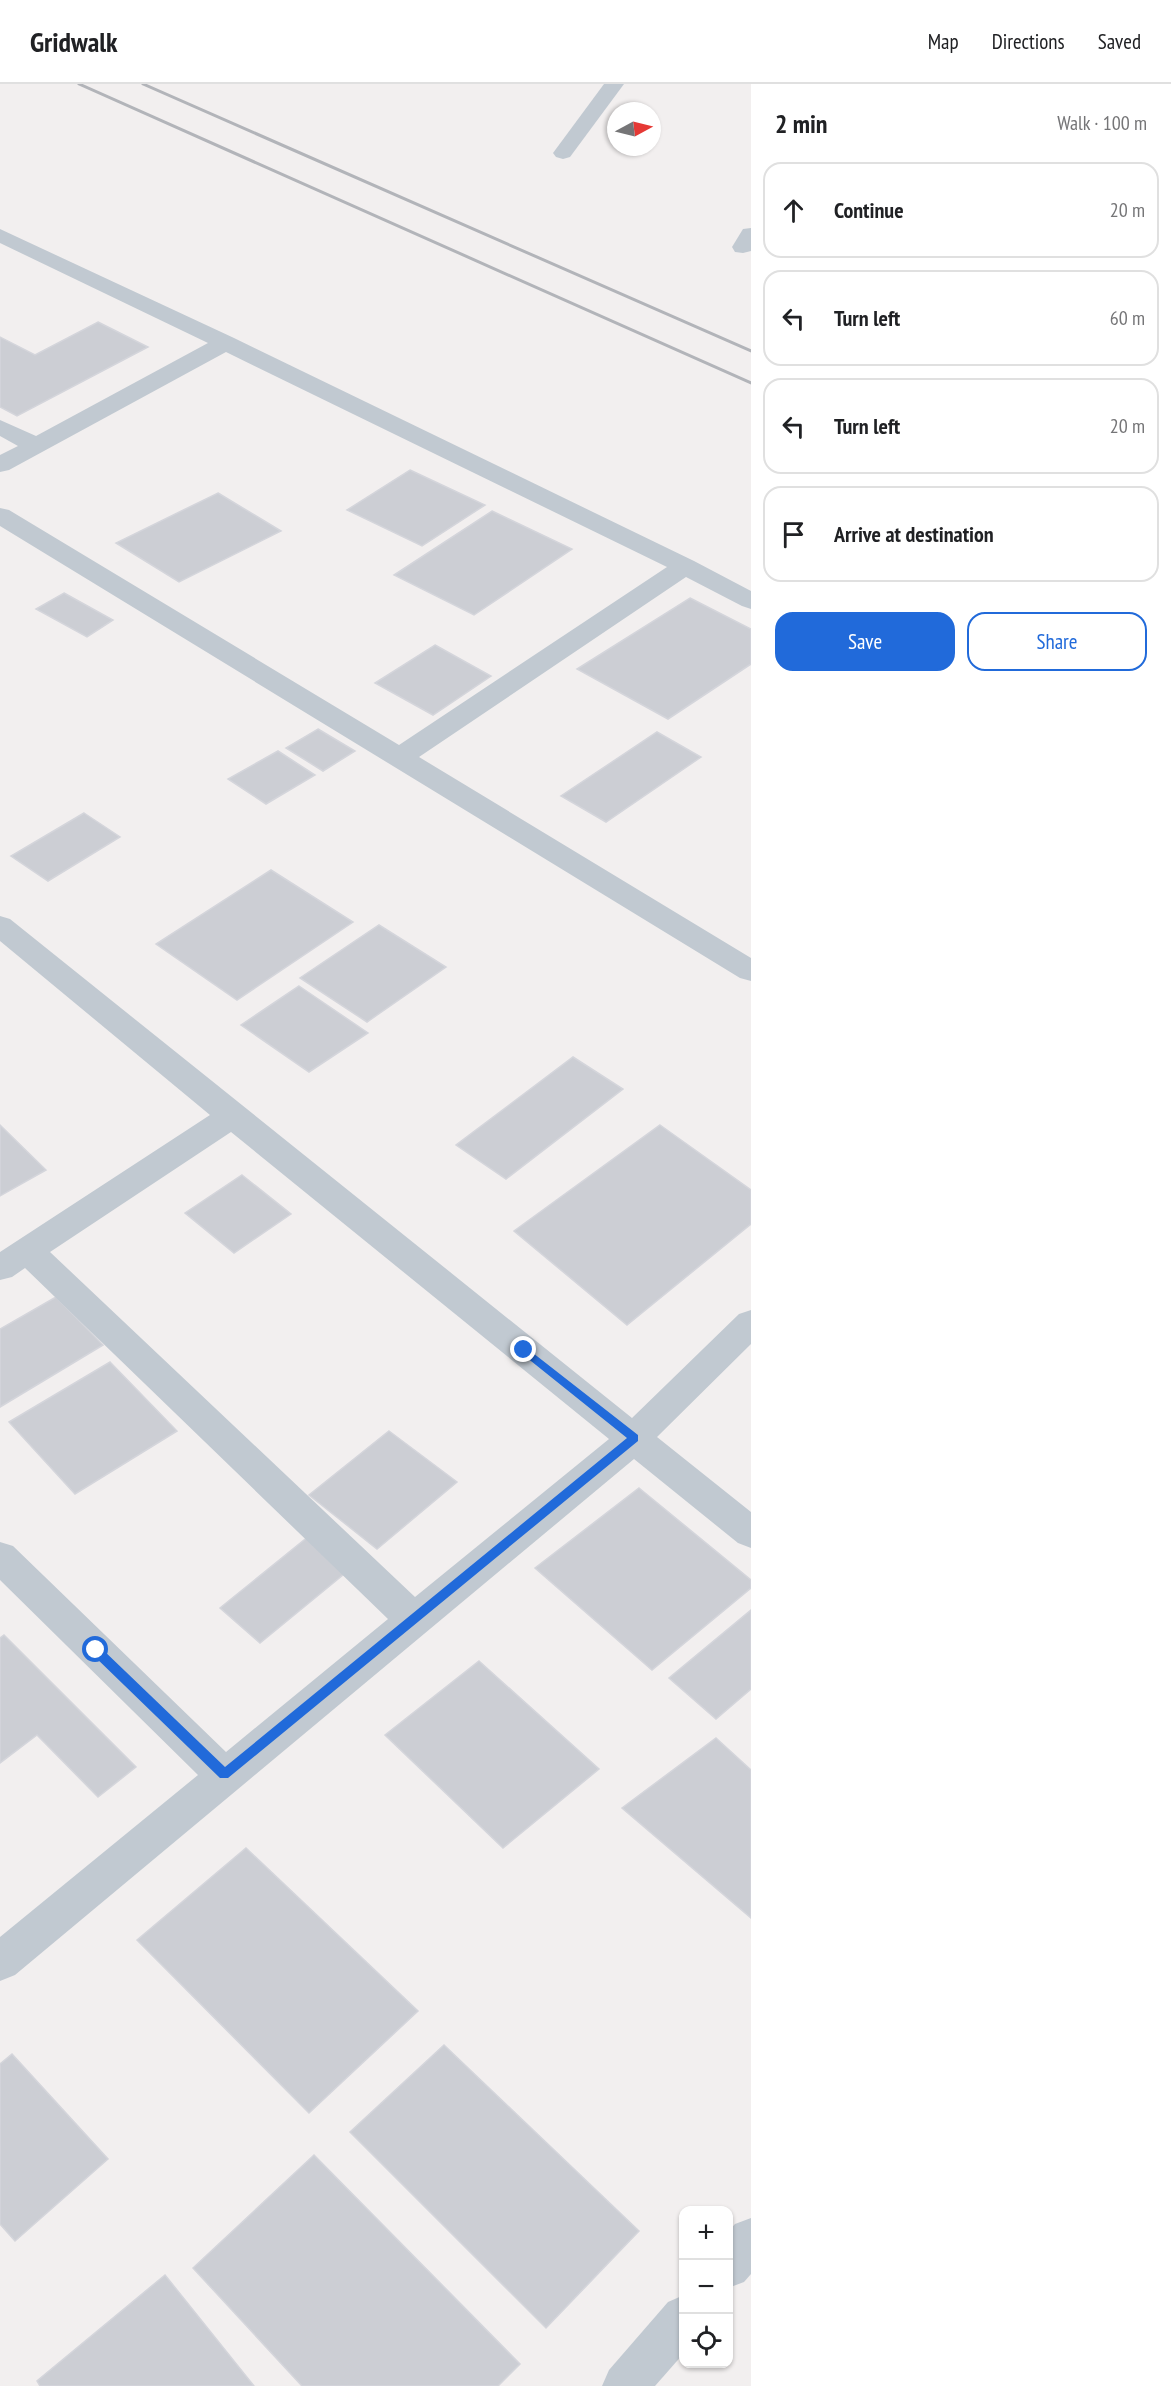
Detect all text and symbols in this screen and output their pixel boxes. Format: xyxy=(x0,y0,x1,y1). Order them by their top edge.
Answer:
text: Gridwalk xyxy=(30,23,118,60)
text: Map xyxy=(928,28,959,55)
text: Directions xyxy=(992,28,1065,55)
text: Saved xyxy=(1098,28,1141,55)
north arrow xyxy=(607,102,661,156)
text: 2 min xyxy=(775,107,828,140)
text: Walk · 100 m xyxy=(1057,110,1147,136)
icon: ahead xyxy=(777,194,810,227)
text: Continue xyxy=(834,196,904,224)
text: 20 m xyxy=(1110,197,1145,223)
icon: left xyxy=(777,302,810,335)
text: Turn left xyxy=(834,304,900,332)
text: 60 m xyxy=(1110,305,1145,331)
icon: left xyxy=(777,410,810,443)
text: Turn left xyxy=(834,412,900,440)
text: 20 m xyxy=(1110,413,1145,439)
icon: arrive xyxy=(777,518,810,551)
text: Arrive at destination xyxy=(834,520,994,548)
button: Save xyxy=(775,612,955,671)
button: Share xyxy=(967,612,1147,671)
route end xyxy=(510,1336,536,1362)
route start xyxy=(82,1636,108,1662)
map controls xyxy=(679,2206,733,2368)
button: + xyxy=(679,2206,733,2260)
button: − xyxy=(679,2260,733,2314)
button: locate xyxy=(679,2314,733,2368)

